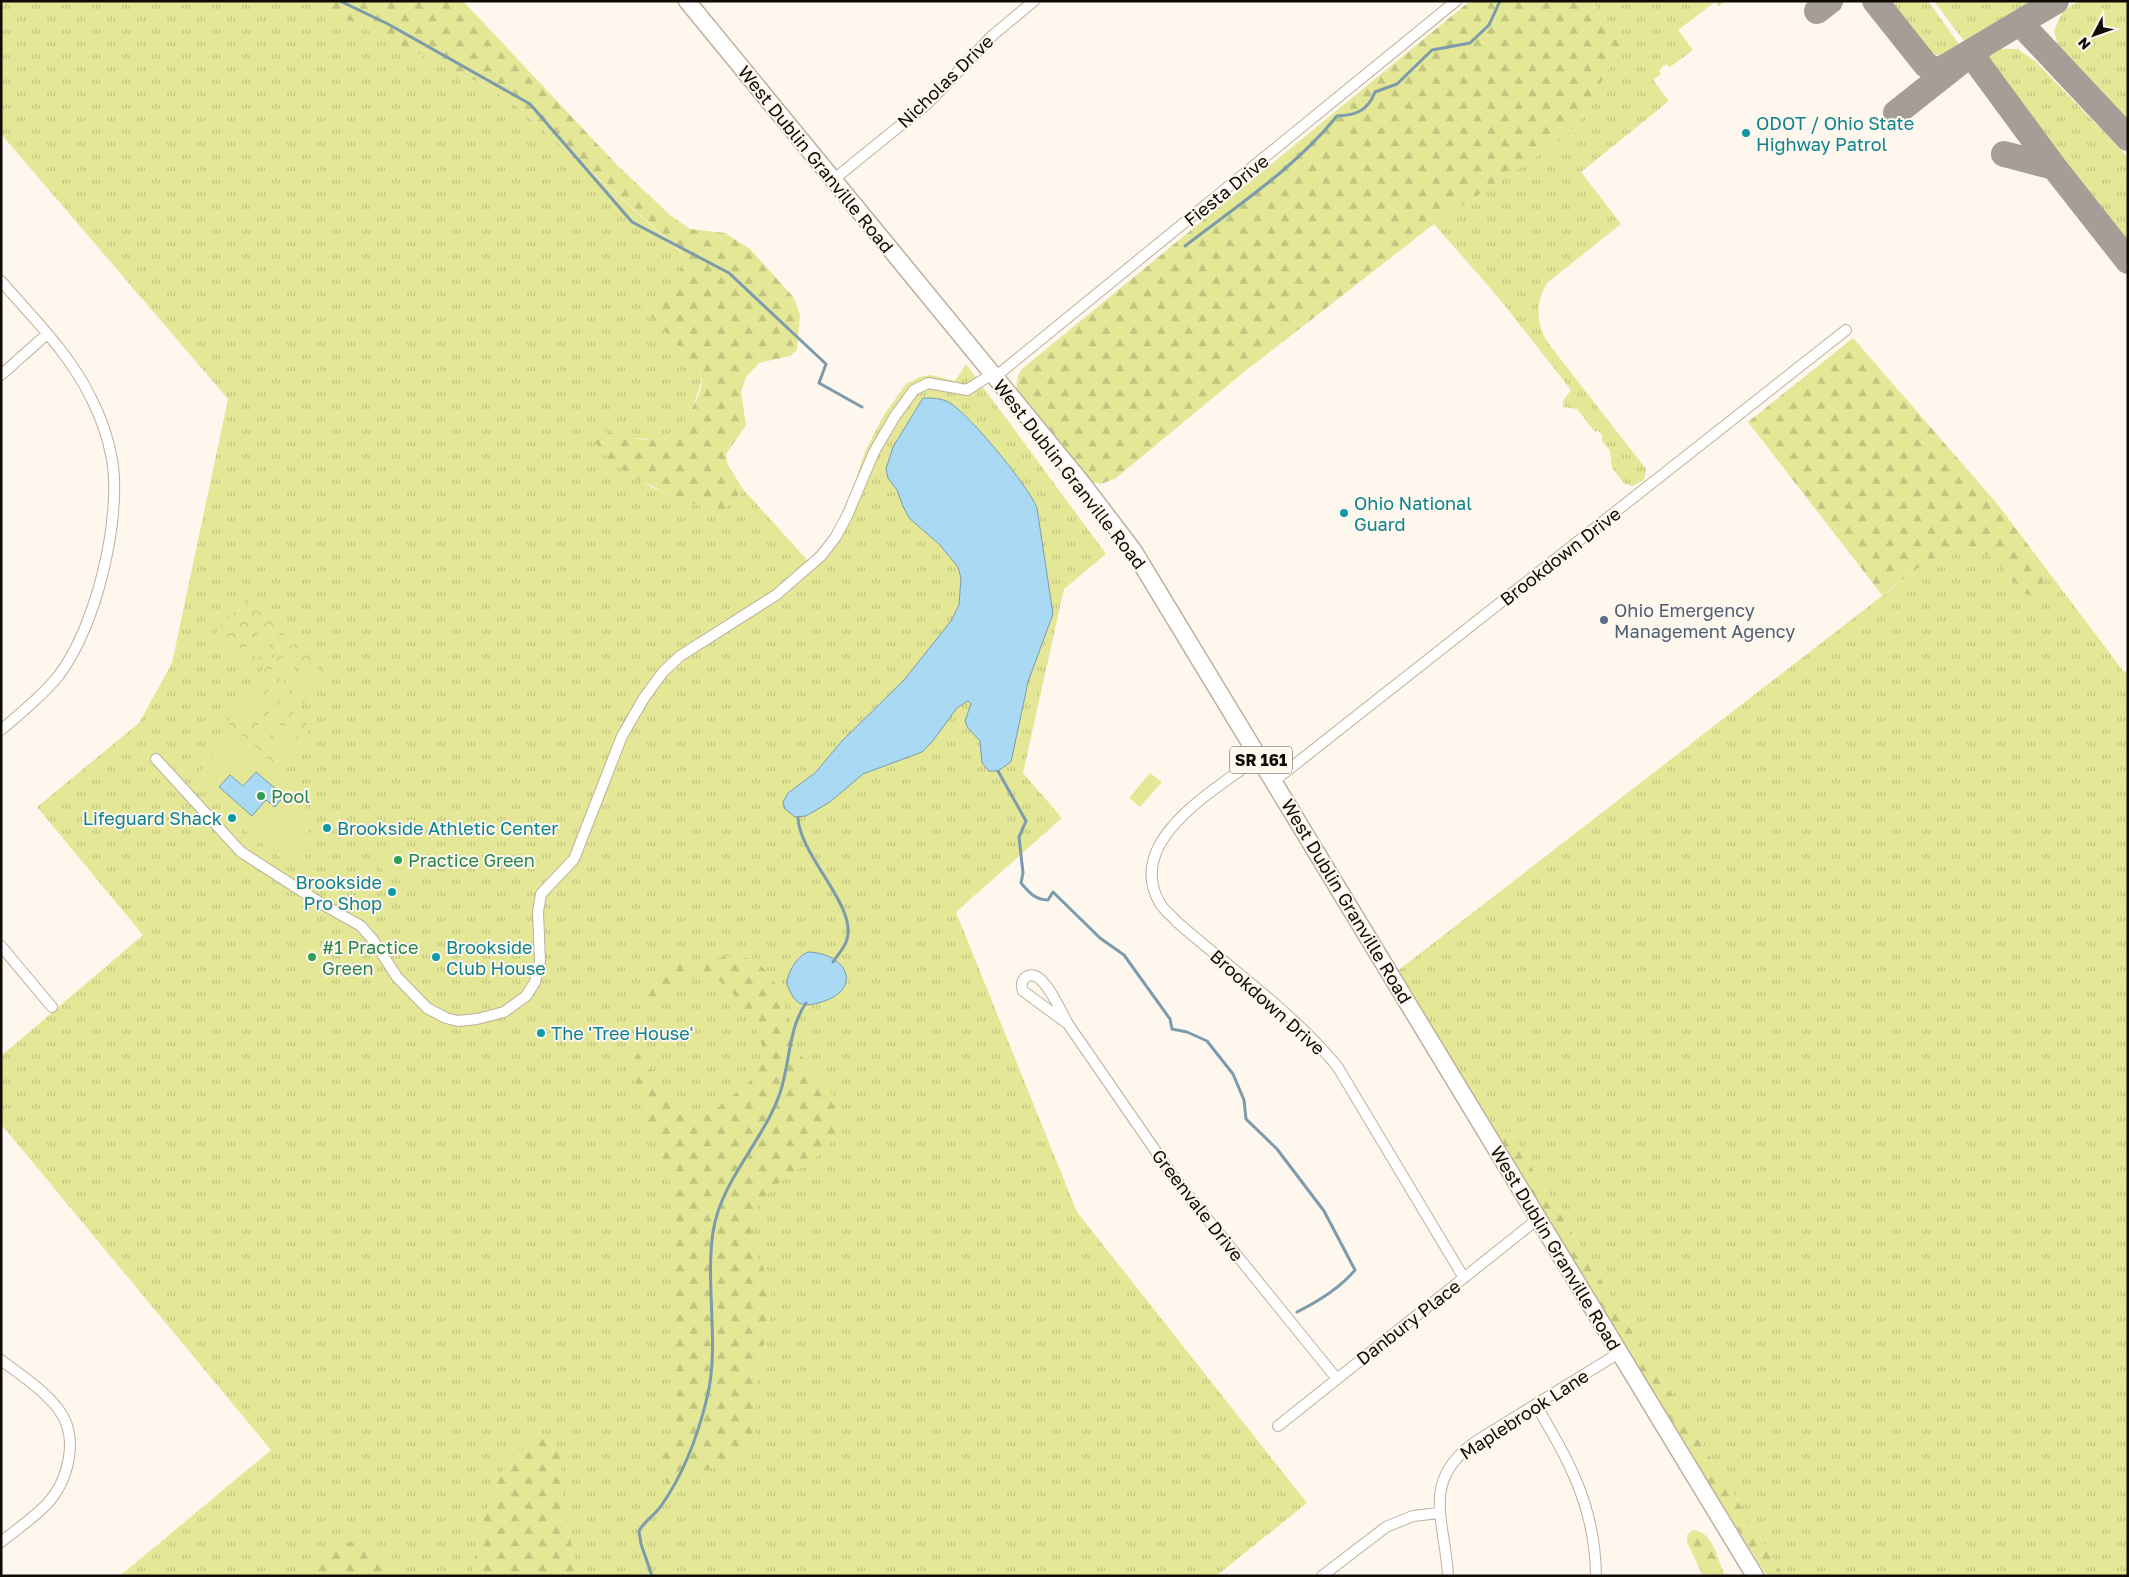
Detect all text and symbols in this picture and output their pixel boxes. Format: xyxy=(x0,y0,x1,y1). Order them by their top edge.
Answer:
north arrow xyxy=(2069,10,2119,60)
street label: Nicholas Drive xyxy=(892,30,998,132)
text: N xyxy=(2074,34,2094,53)
street label: West Dublin Granville Road xyxy=(734,61,898,257)
place label: ODOT / Ohio State Highway Patrol xyxy=(1756,112,1914,155)
marker: ODOT / Ohio State Highway Patrol xyxy=(1740,127,1752,139)
street label: Fiesta Drive xyxy=(1179,149,1273,231)
street label: West Dublin Granville Road xyxy=(989,375,1151,573)
place label: Ohio National Guard xyxy=(1354,492,1472,535)
street label: Brookdown Drive xyxy=(1495,502,1625,610)
marker: Ohio National Guard xyxy=(1338,507,1350,519)
place label: Ohio Emergency Management Agency xyxy=(1614,599,1795,642)
marker: Ohio Emergency Management Agency xyxy=(1598,614,1610,626)
road number: SR 161 xyxy=(1230,746,1292,774)
place label: Pool xyxy=(271,785,310,807)
marker: Pool xyxy=(255,790,267,802)
street label: West Dublin Granville Road xyxy=(1277,795,1417,1007)
place label: Lifeguard Shack xyxy=(83,807,222,829)
marker: Lifeguard Shack xyxy=(226,812,238,824)
place label: Brookside Athletic Center xyxy=(337,817,558,839)
marker: Brookside Athletic Center xyxy=(321,822,333,834)
place label: Practice Green xyxy=(408,849,535,871)
marker: Practice Green xyxy=(392,854,404,866)
place label: Brookside Pro Shop xyxy=(295,871,382,914)
marker: Brookside Pro Shop xyxy=(386,886,398,898)
place label: #1 Practice Green xyxy=(322,936,418,979)
place label: Brookside Club House xyxy=(446,936,546,979)
street label: Brookdown Drive xyxy=(1206,945,1330,1059)
marker: #1 Practice Green xyxy=(306,951,318,963)
marker: Brookside Club House xyxy=(430,951,442,963)
place label: The 'Tree House' xyxy=(551,1022,694,1044)
marker: The 'Tree House' xyxy=(535,1027,547,1039)
street label: West Dublin Granville Road xyxy=(1486,1142,1626,1354)
street label: Greenvale Drive xyxy=(1147,1145,1249,1265)
street label: Danbury Place xyxy=(1352,1275,1464,1369)
street label: Maplebrook Lane xyxy=(1456,1364,1592,1464)

